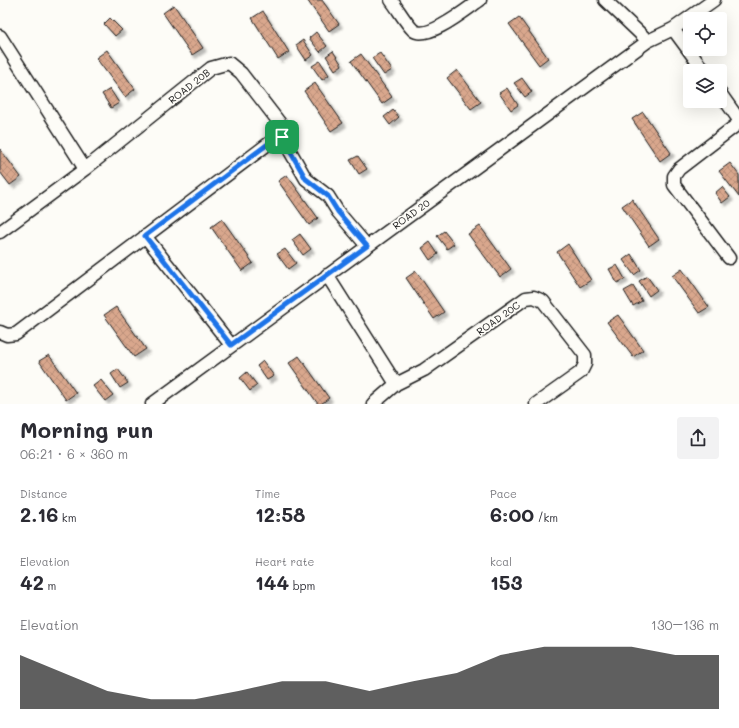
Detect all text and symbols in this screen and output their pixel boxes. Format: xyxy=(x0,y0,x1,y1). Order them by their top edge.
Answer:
map controls xyxy=(683,12,727,108)
button: locate xyxy=(683,12,727,56)
button: layers xyxy=(683,64,727,108)
street label: ROAD 20B xyxy=(165,65,213,107)
pin xyxy=(265,120,299,154)
icon: arrive xyxy=(271,126,293,148)
street label: ROAD 20 xyxy=(389,196,433,232)
street label: ROAD 20C xyxy=(473,298,523,338)
text: Morning run xyxy=(20,415,153,444)
button: share xyxy=(677,417,719,459)
text: 06:21 · 6 × 360 m xyxy=(20,445,128,462)
text: Distance xyxy=(20,486,67,501)
text: Time xyxy=(255,486,280,501)
text: Pace xyxy=(490,486,517,501)
text: 2.16 xyxy=(20,501,58,527)
text: 12:58 xyxy=(255,501,305,527)
text: 6:00 xyxy=(490,501,534,527)
text: km xyxy=(58,510,76,525)
text: /km xyxy=(534,510,558,525)
text: Elevation xyxy=(20,554,69,569)
text: Heart rate xyxy=(255,554,314,569)
text: kcal xyxy=(490,554,512,569)
text: 42 xyxy=(20,569,44,595)
text: 144 xyxy=(255,569,289,595)
text: 153 xyxy=(490,569,523,595)
text: m xyxy=(44,578,56,593)
text: bpm xyxy=(289,578,315,593)
text: Elevation xyxy=(20,616,78,633)
text: 130–136 m xyxy=(651,616,719,633)

